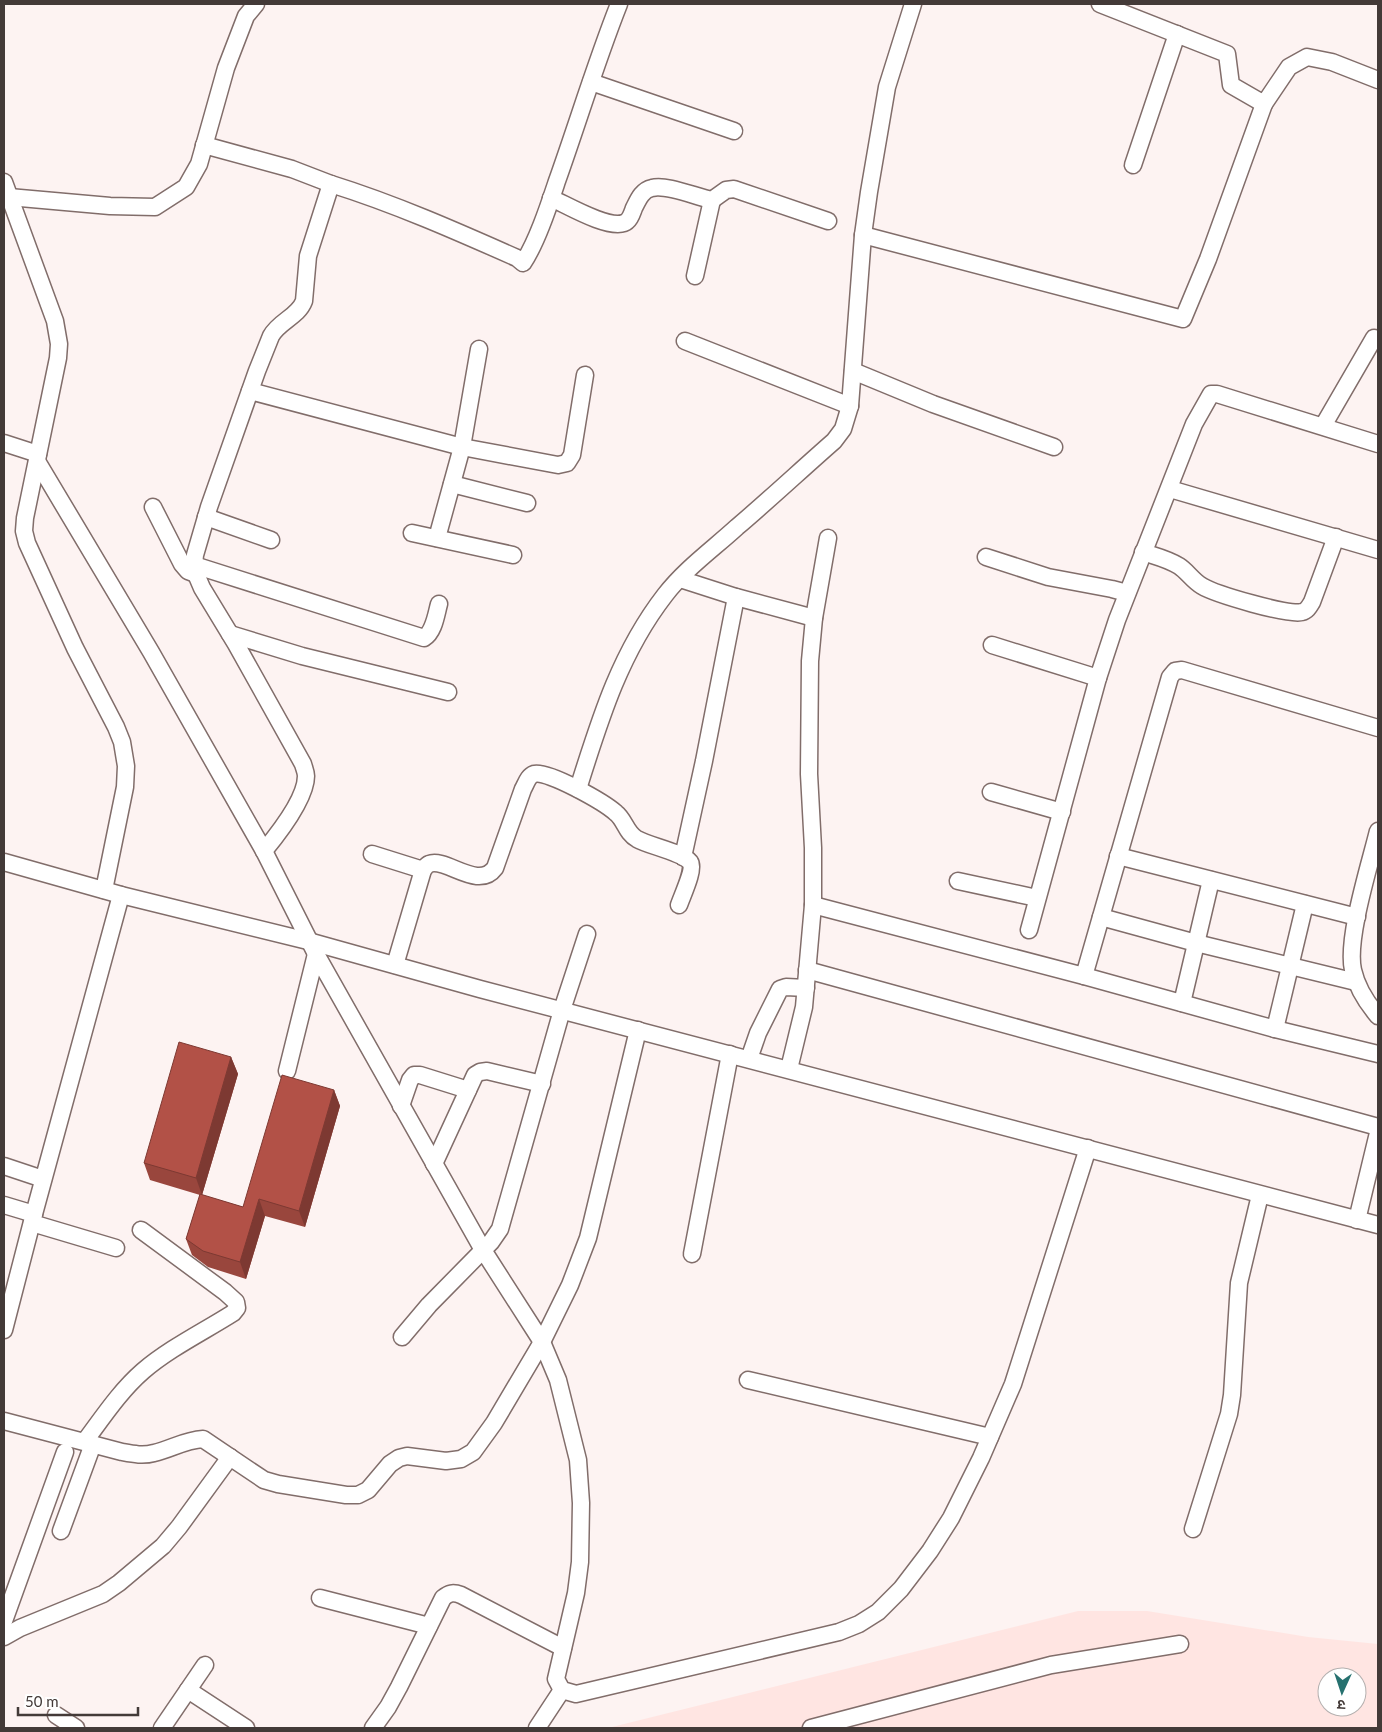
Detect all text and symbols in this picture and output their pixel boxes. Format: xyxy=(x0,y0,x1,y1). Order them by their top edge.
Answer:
north arrow xyxy=(1317,1667,1367,1717)
scale bar xyxy=(18,1684,138,1716)
text: 50 m xyxy=(25,1692,59,1710)
text: उ xyxy=(1336,1697,1346,1714)

